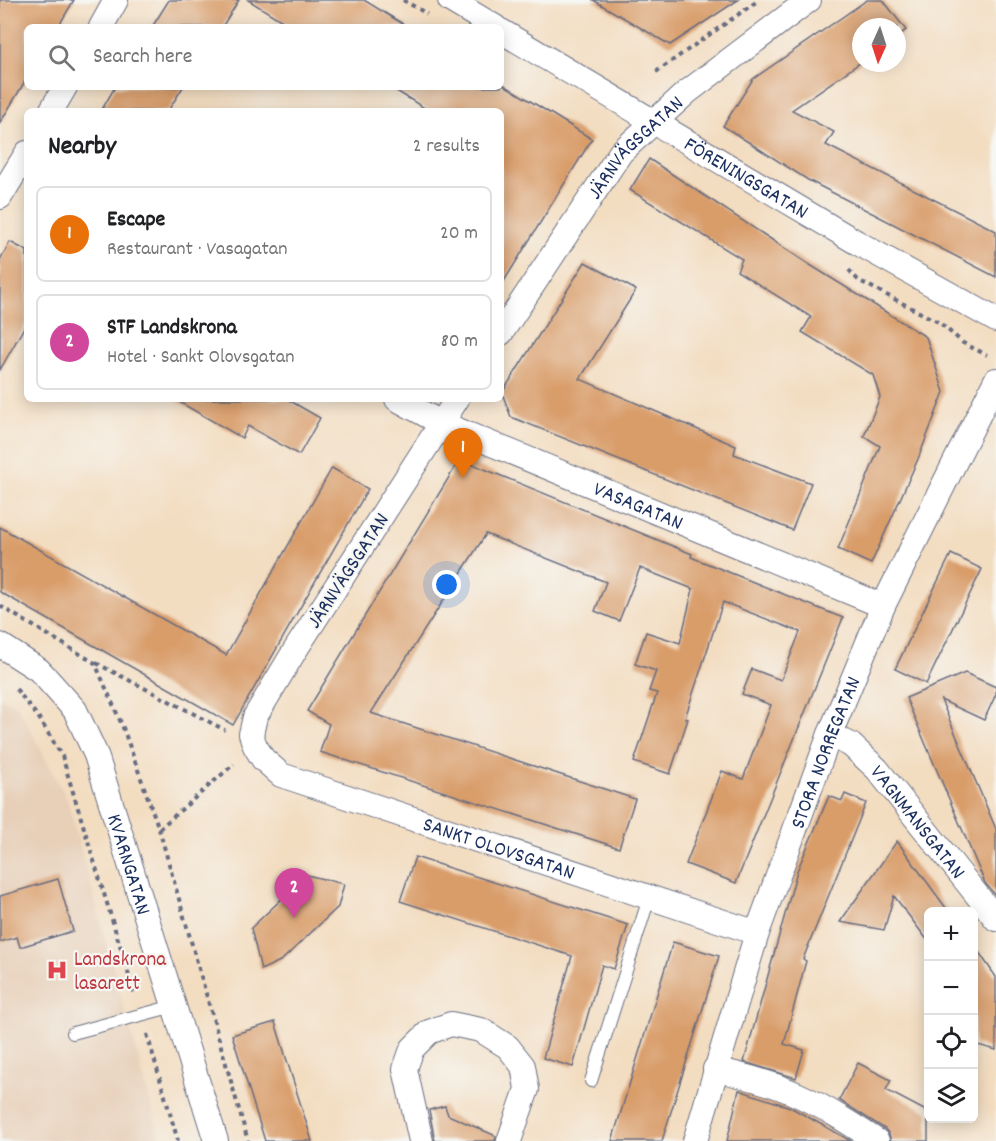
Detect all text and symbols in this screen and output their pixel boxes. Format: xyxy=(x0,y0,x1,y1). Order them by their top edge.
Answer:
north arrow xyxy=(852,18,906,72)
search box xyxy=(24,24,504,90)
icon: search xyxy=(45,41,78,74)
text: Search here xyxy=(93,42,192,73)
street label: JÄRNVÄGSGATAN xyxy=(582,90,692,206)
text: Nearby xyxy=(48,129,116,166)
street label: FÖRENINGSGATAN xyxy=(677,131,813,228)
text: 2 results xyxy=(413,133,480,161)
text: Escape xyxy=(107,205,165,236)
text: 1 xyxy=(67,220,72,248)
text: 20 m xyxy=(440,220,478,248)
text: Restaurant · Vasagatan xyxy=(107,236,287,264)
text: STF Landskrona xyxy=(107,313,237,344)
text: 2 xyxy=(65,328,74,356)
text: 80 m xyxy=(441,328,478,356)
text: Hotel · Sankt Olovsgatan xyxy=(107,344,294,372)
pin: 1 xyxy=(444,428,482,478)
street label: VASAGATAN xyxy=(588,476,687,540)
street label: JÄRNVÄGSGATAN xyxy=(301,508,398,635)
your location xyxy=(432,570,461,599)
street label: STORA NORREGATAN xyxy=(784,673,870,834)
street label: VAGNMANSGATAN xyxy=(862,760,971,887)
street label: KVARNGATAN xyxy=(97,811,157,919)
street label: SANKT OLOVSGATAN xyxy=(418,811,578,889)
pin: 2 xyxy=(274,868,314,918)
map controls xyxy=(924,907,978,1123)
button: + xyxy=(924,907,978,961)
place label: Landskrona lasarett xyxy=(74,946,167,1000)
hospital icon: Landskrona lasarett xyxy=(45,958,69,982)
button: − xyxy=(924,961,978,1015)
button: locate xyxy=(924,1015,978,1069)
button: layers xyxy=(924,1069,978,1123)

